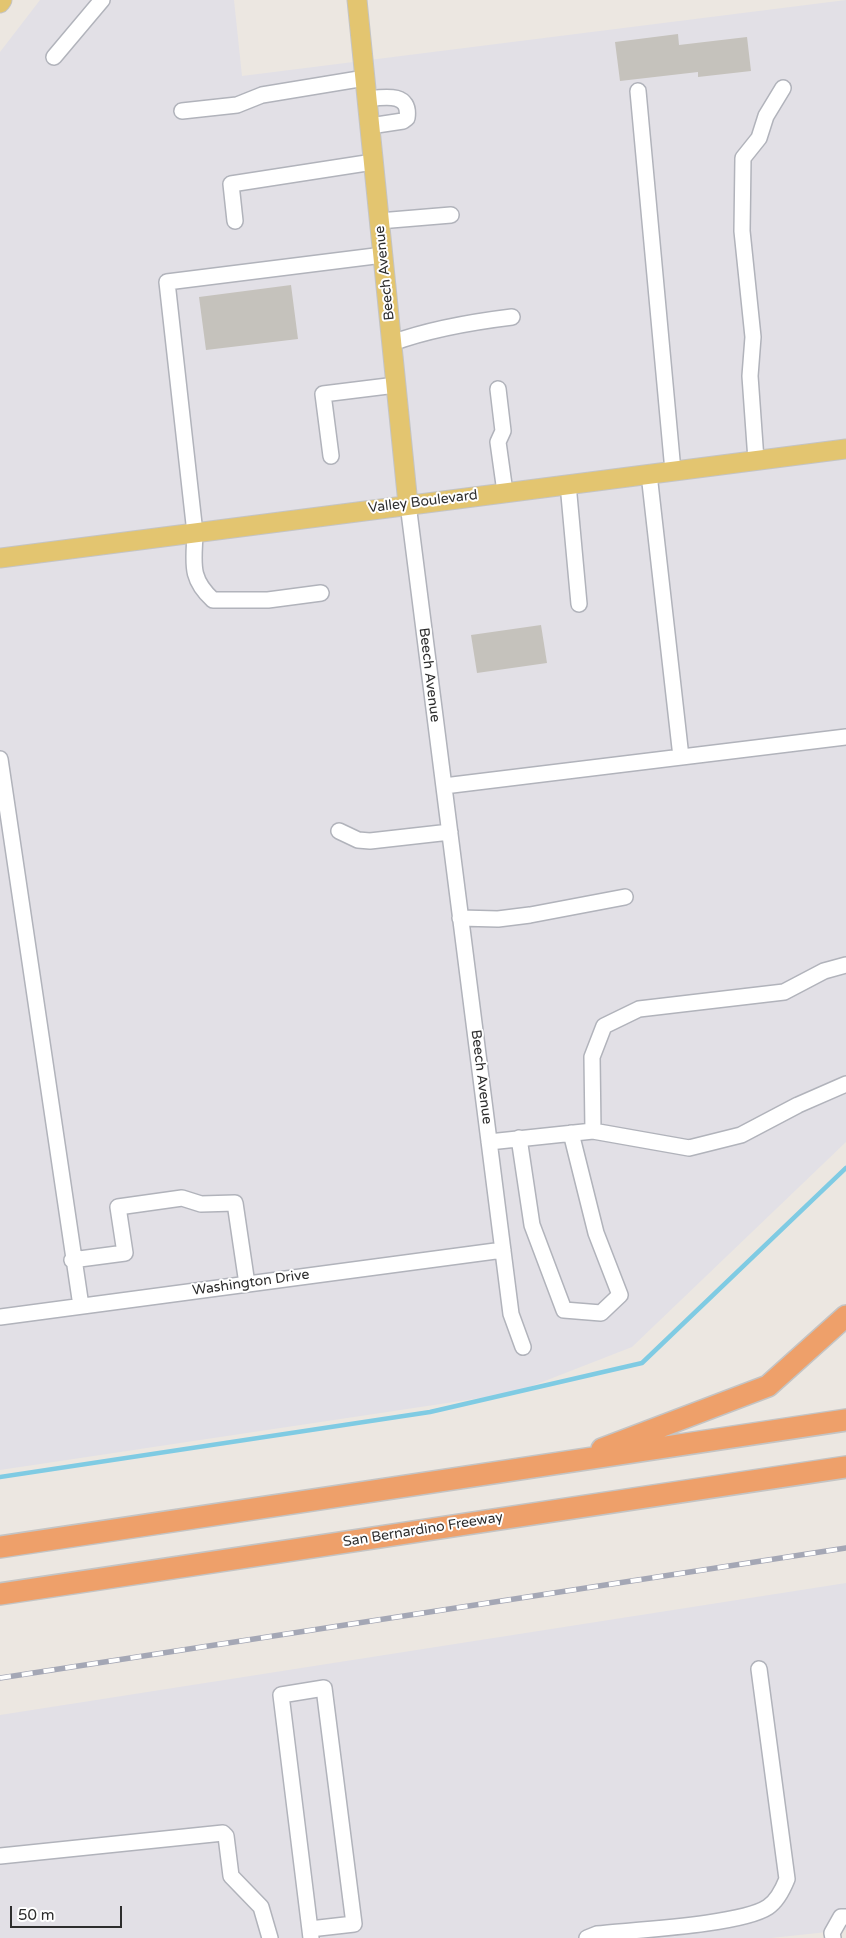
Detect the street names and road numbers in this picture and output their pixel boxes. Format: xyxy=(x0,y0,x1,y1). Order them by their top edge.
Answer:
street label: Beech Avenue xyxy=(372,225,398,321)
street label: Valley Boulevard xyxy=(367,487,479,517)
street label: Beech Avenue xyxy=(415,627,443,723)
street label: Beech Avenue xyxy=(467,1029,495,1125)
street label: Washington Drive xyxy=(191,1266,311,1300)
street label: San Bernardino Freeway xyxy=(342,1509,504,1551)

